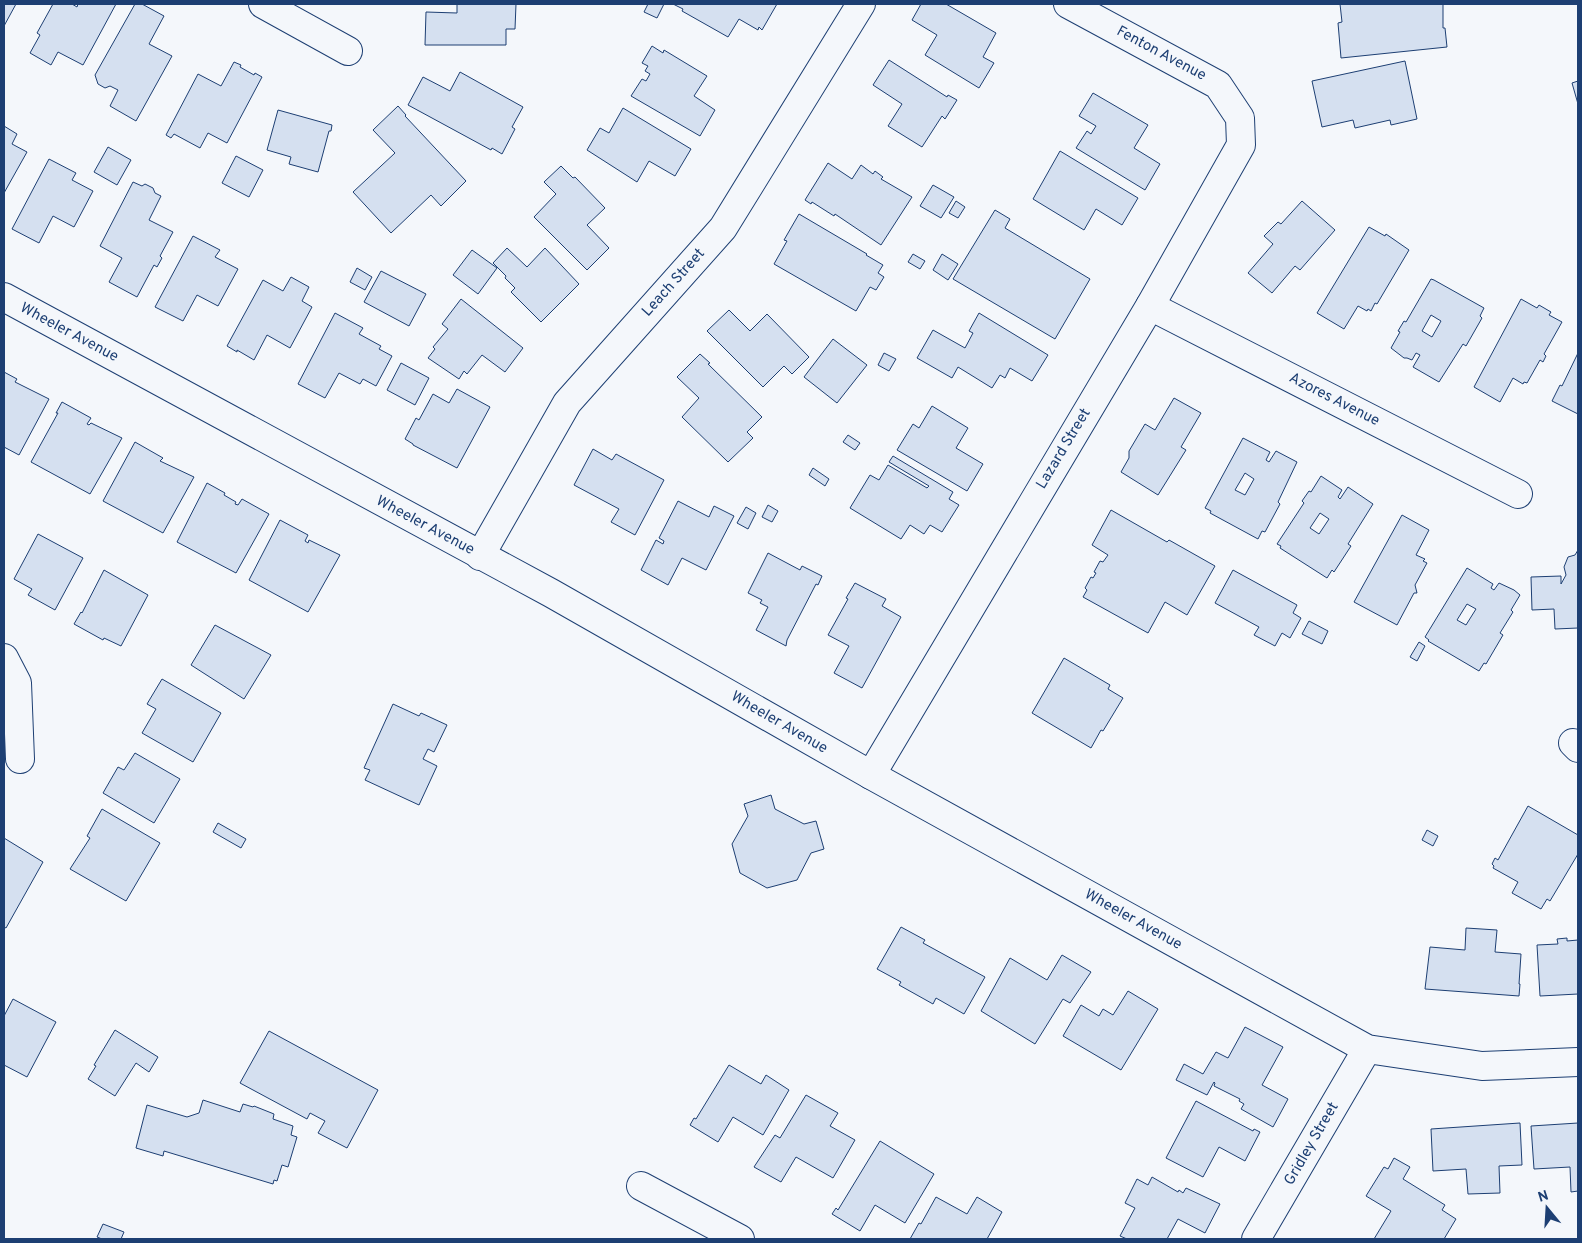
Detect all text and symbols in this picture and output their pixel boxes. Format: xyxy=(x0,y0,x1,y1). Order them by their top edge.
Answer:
street label: Fenton Avenue xyxy=(1113,22,1209,86)
street label: Leach Street xyxy=(638,245,710,321)
street label: Wheeler Avenue xyxy=(17,299,121,367)
street label: Azores Avenue xyxy=(1285,369,1383,431)
street label: Lazard Street xyxy=(1033,405,1095,493)
street label: Wheeler Avenue xyxy=(373,492,477,560)
street label: Wheeler Avenue xyxy=(727,688,831,758)
street label: Wheeler Avenue xyxy=(1081,885,1185,955)
street label: Gridley Street xyxy=(1281,1099,1343,1189)
north arrow xyxy=(1522,1183,1572,1233)
text: N xyxy=(1536,1187,1551,1207)

